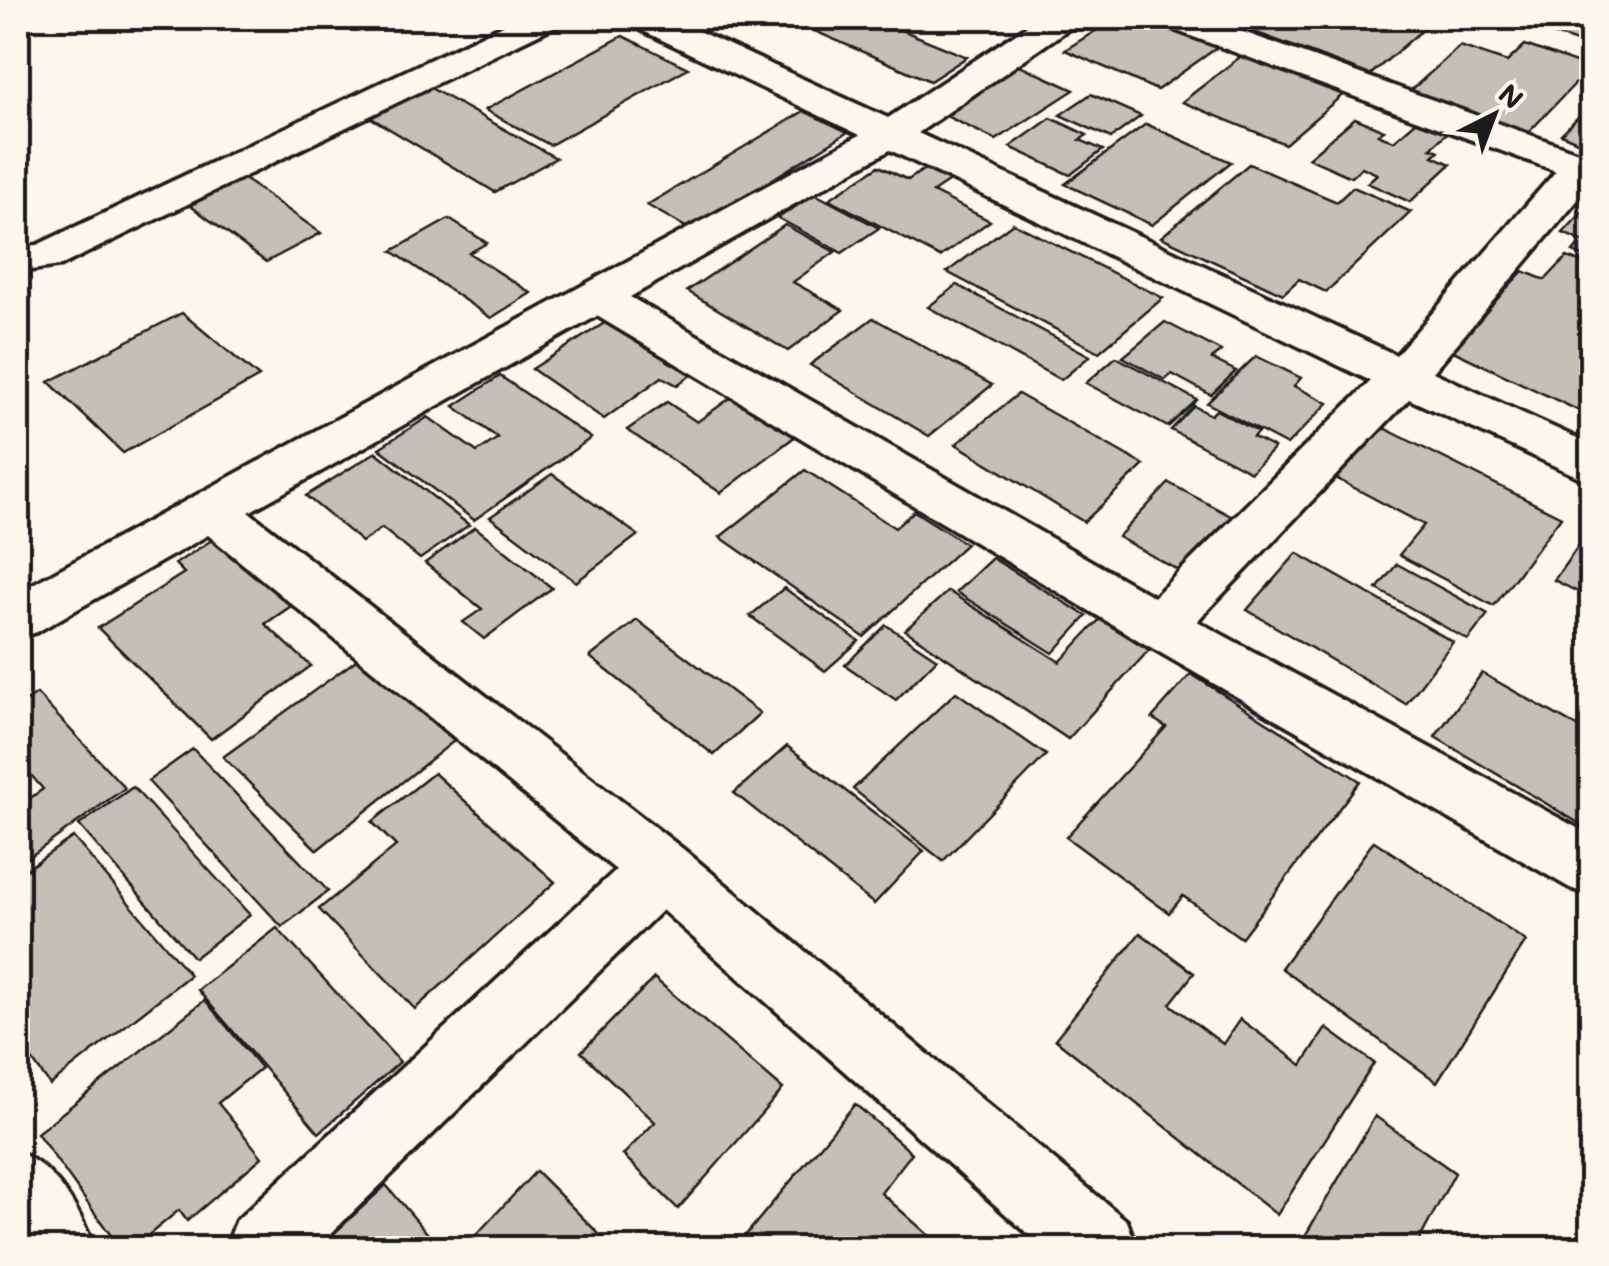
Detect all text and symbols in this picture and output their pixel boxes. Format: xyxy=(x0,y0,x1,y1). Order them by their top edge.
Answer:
north arrow xyxy=(1444,65,1544,165)
text: N xyxy=(1491,75,1531,116)

